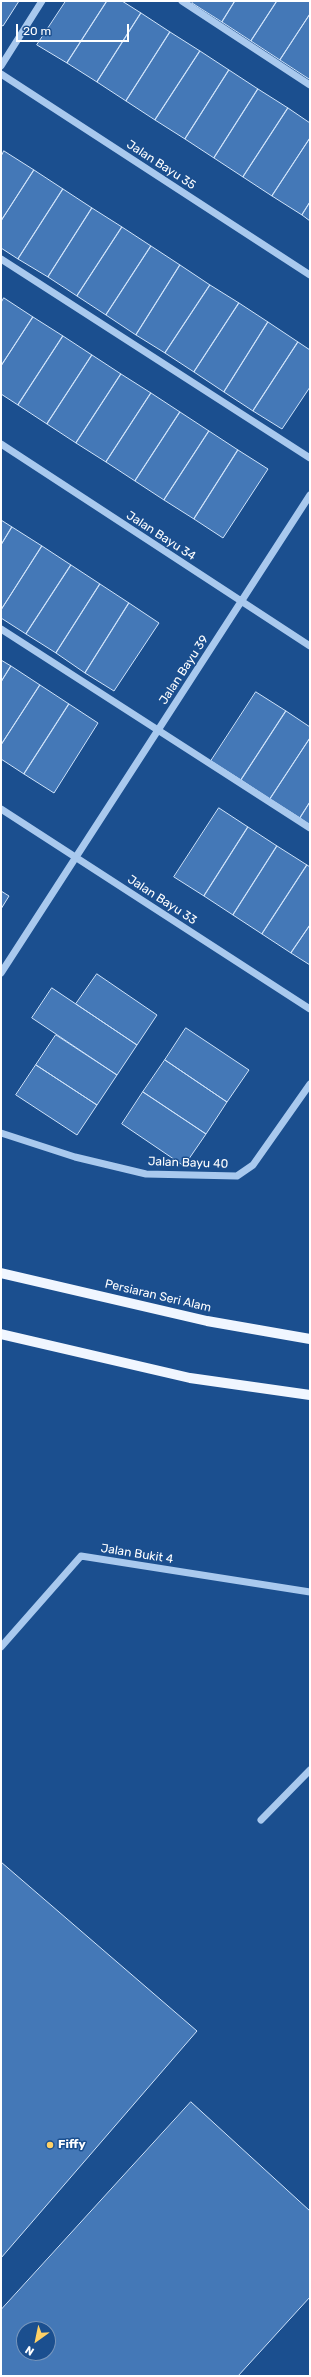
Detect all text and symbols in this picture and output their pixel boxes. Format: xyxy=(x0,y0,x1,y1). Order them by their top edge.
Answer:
scale bar xyxy=(18,16,131,42)
text: 20 m xyxy=(23,24,51,38)
street label: Jalan Bayu 35 xyxy=(124,137,198,193)
street label: Jalan Bayu 34 xyxy=(124,508,198,564)
street label: Jalan Bayu 39 xyxy=(156,633,212,707)
street label: Jalan Bayu 33 xyxy=(125,872,199,928)
street label: Jalan Bayu 40 xyxy=(148,1154,228,1172)
street label: Persiaran Seri Alam xyxy=(103,1277,213,1315)
street label: Jalan Bukit 4 xyxy=(100,1541,174,1567)
place label: Fiffy xyxy=(58,2138,86,2152)
marker: Fiffy xyxy=(45,2140,55,2150)
north arrow xyxy=(16,2321,56,2361)
text: N xyxy=(23,2343,37,2358)

